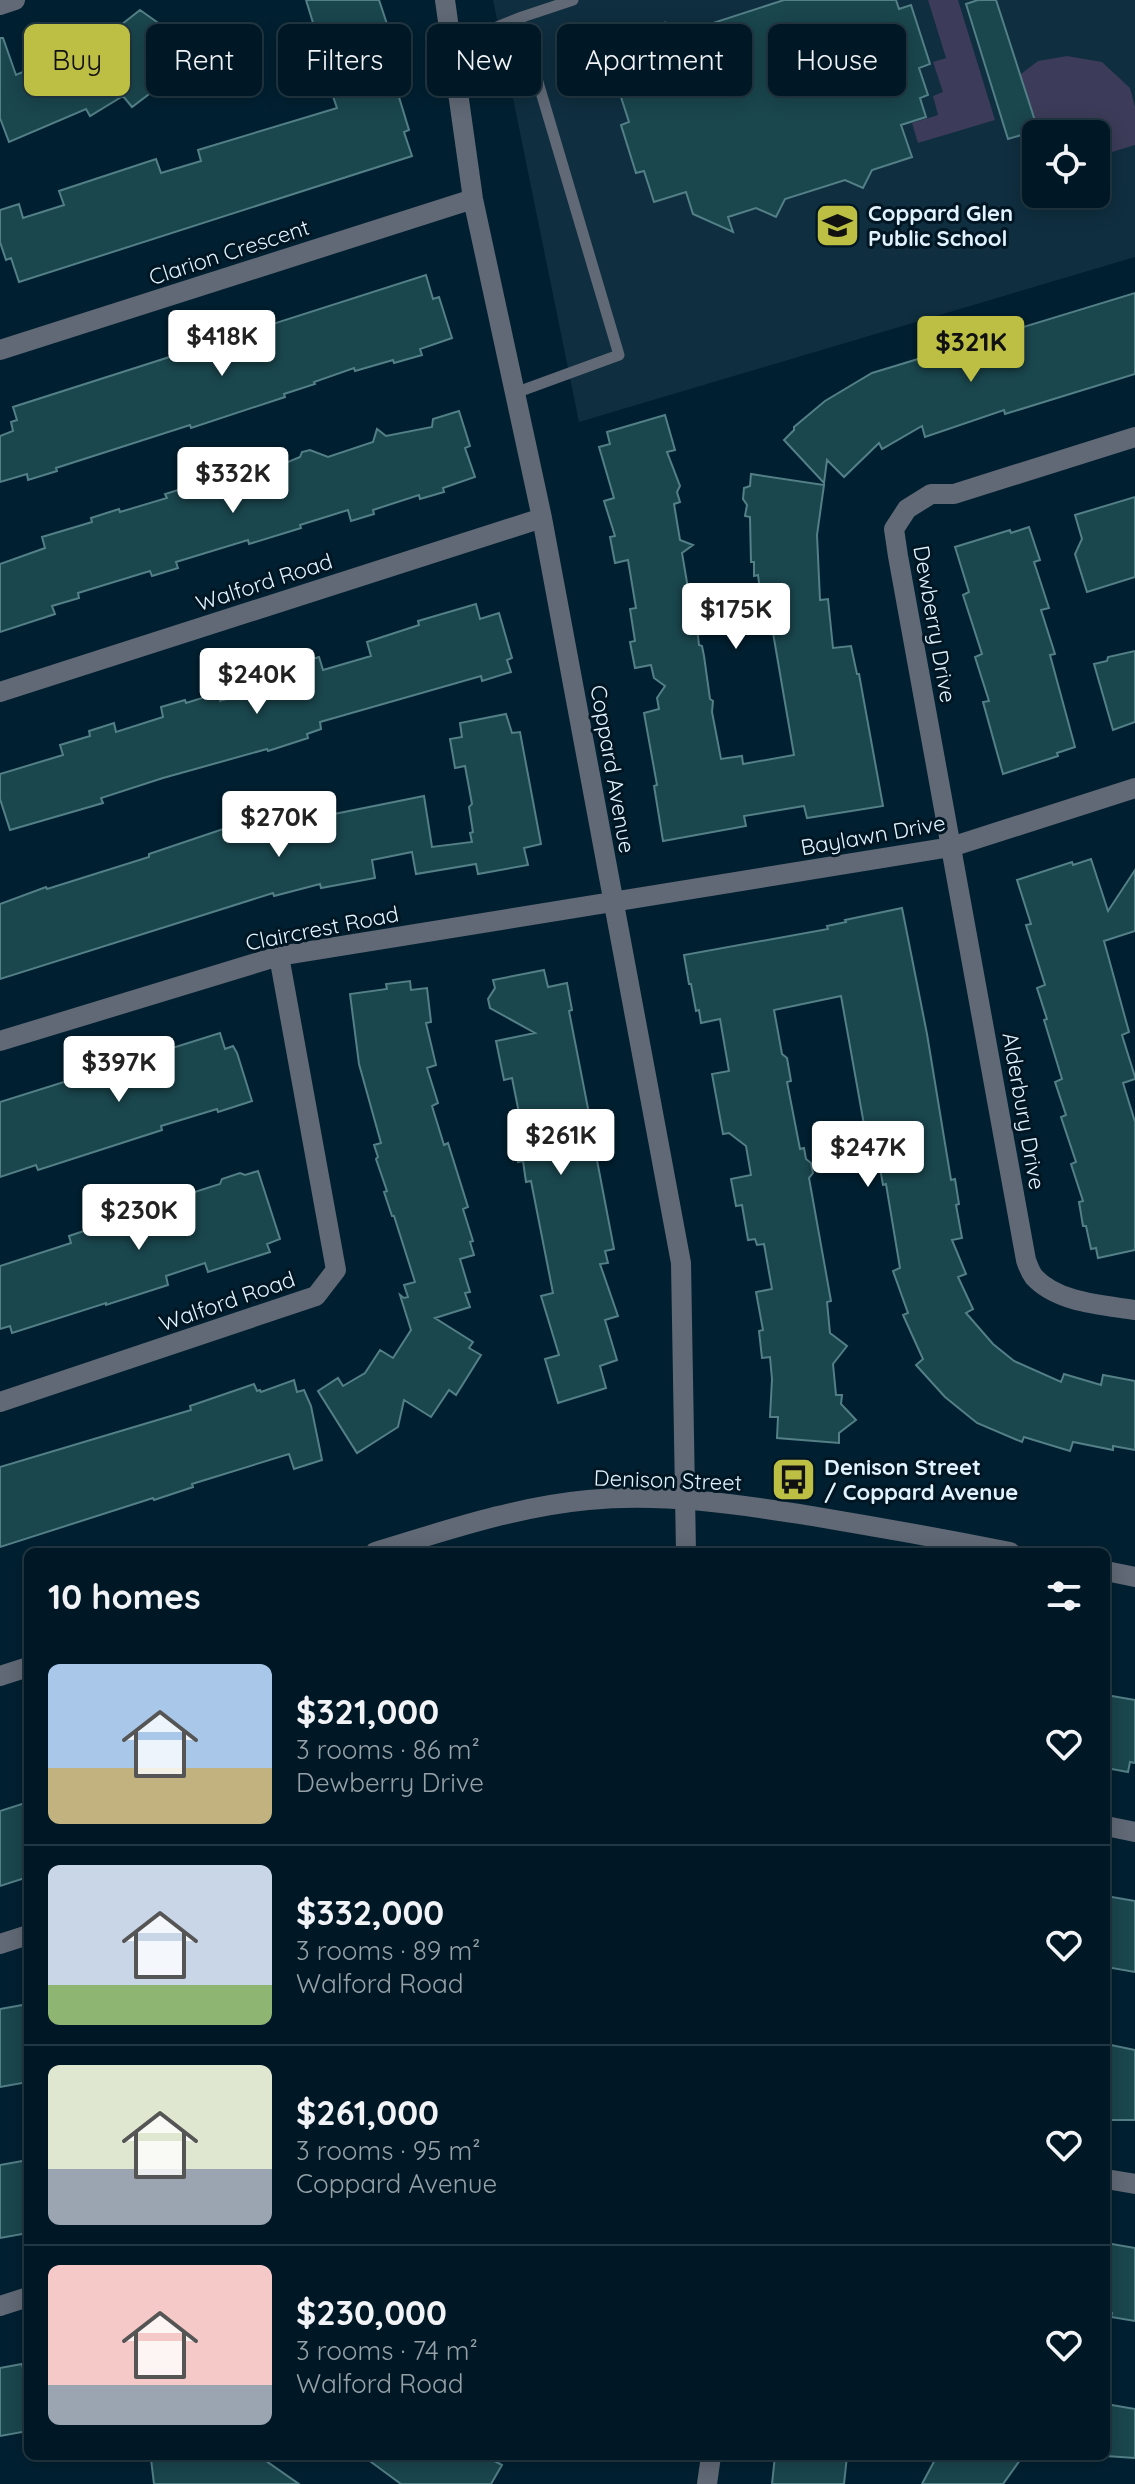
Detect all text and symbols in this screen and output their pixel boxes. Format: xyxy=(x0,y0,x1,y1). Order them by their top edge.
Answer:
chip: Buy xyxy=(24,24,130,96)
chip: Rent xyxy=(146,24,262,96)
chip: Filters xyxy=(278,24,411,96)
chip: New xyxy=(427,24,541,96)
chip: Apartment xyxy=(557,24,752,96)
chip: House xyxy=(768,24,906,96)
map controls xyxy=(1022,120,1110,208)
button: locate xyxy=(1022,120,1110,208)
place label: Coppard Glen Public School xyxy=(868,199,1013,252)
school or university icon: Coppard Glen Public School xyxy=(813,202,861,250)
street label: Clarion Crescent xyxy=(145,213,313,291)
pin: $418K xyxy=(166,310,278,378)
pin: $321K xyxy=(915,316,1027,384)
text: $418K xyxy=(186,319,258,352)
text: $321K xyxy=(935,325,1007,358)
pin: $332K xyxy=(177,447,289,515)
text: $332K xyxy=(195,456,271,489)
street label: Dewberry Drive xyxy=(907,543,963,705)
street label: Walford Road xyxy=(192,547,336,617)
pin: $175K xyxy=(680,583,792,651)
text: $175K xyxy=(700,592,772,625)
pin: $240K xyxy=(201,648,313,716)
text: $240K xyxy=(218,657,296,690)
street label: Coppard Avenue xyxy=(584,683,642,855)
pin: $270K xyxy=(223,791,335,859)
text: $270K xyxy=(240,800,318,833)
street label: Baylawn Drive xyxy=(798,808,948,862)
street label: Claircrest Road xyxy=(243,899,401,957)
street label: Alderbury Drive xyxy=(996,1030,1052,1192)
pin: $397K xyxy=(63,1036,175,1104)
text: $397K xyxy=(82,1045,156,1078)
pin: $261K xyxy=(505,1109,617,1177)
text: $261K xyxy=(525,1118,597,1151)
pin: $247K xyxy=(812,1121,924,1189)
text: $247K xyxy=(830,1130,906,1163)
pin: $230K xyxy=(83,1184,195,1252)
text: $230K xyxy=(100,1193,178,1226)
street label: Walford Road xyxy=(155,1265,299,1337)
place label: Denison Street / Coppard Avenue xyxy=(824,1453,1018,1506)
bus stop icon: Denison Street / Coppard Avenue xyxy=(769,1456,817,1504)
street label: Denison Street xyxy=(593,1463,743,1497)
icon: filters xyxy=(1042,1574,1086,1618)
text: 10 homes xyxy=(48,1575,201,1618)
text: $321,000 xyxy=(296,1690,439,1733)
icon: home xyxy=(112,1696,208,1792)
icon: heart xyxy=(1042,1722,1086,1766)
text: 3 rooms · 86 m² xyxy=(296,1733,480,1766)
text: Dewberry Drive xyxy=(296,1766,484,1799)
text: $332,000 xyxy=(296,1891,444,1934)
icon: home xyxy=(112,1897,208,1993)
icon: heart xyxy=(1042,1923,1086,1967)
text: 3 rooms · 89 m² xyxy=(296,1934,480,1967)
text: Walford Road xyxy=(296,1967,464,2000)
text: $261,000 xyxy=(296,2091,439,2134)
icon: home xyxy=(112,2097,208,2193)
icon: heart xyxy=(1042,2123,1086,2167)
text: 3 rooms · 95 m² xyxy=(296,2134,480,2167)
text: Coppard Avenue xyxy=(296,2167,497,2200)
text: $230,000 xyxy=(296,2291,447,2334)
icon: home xyxy=(112,2297,208,2393)
icon: heart xyxy=(1042,2323,1086,2367)
text: 3 rooms · 74 m² xyxy=(296,2334,478,2367)
text: Walford Road xyxy=(296,2367,464,2400)

